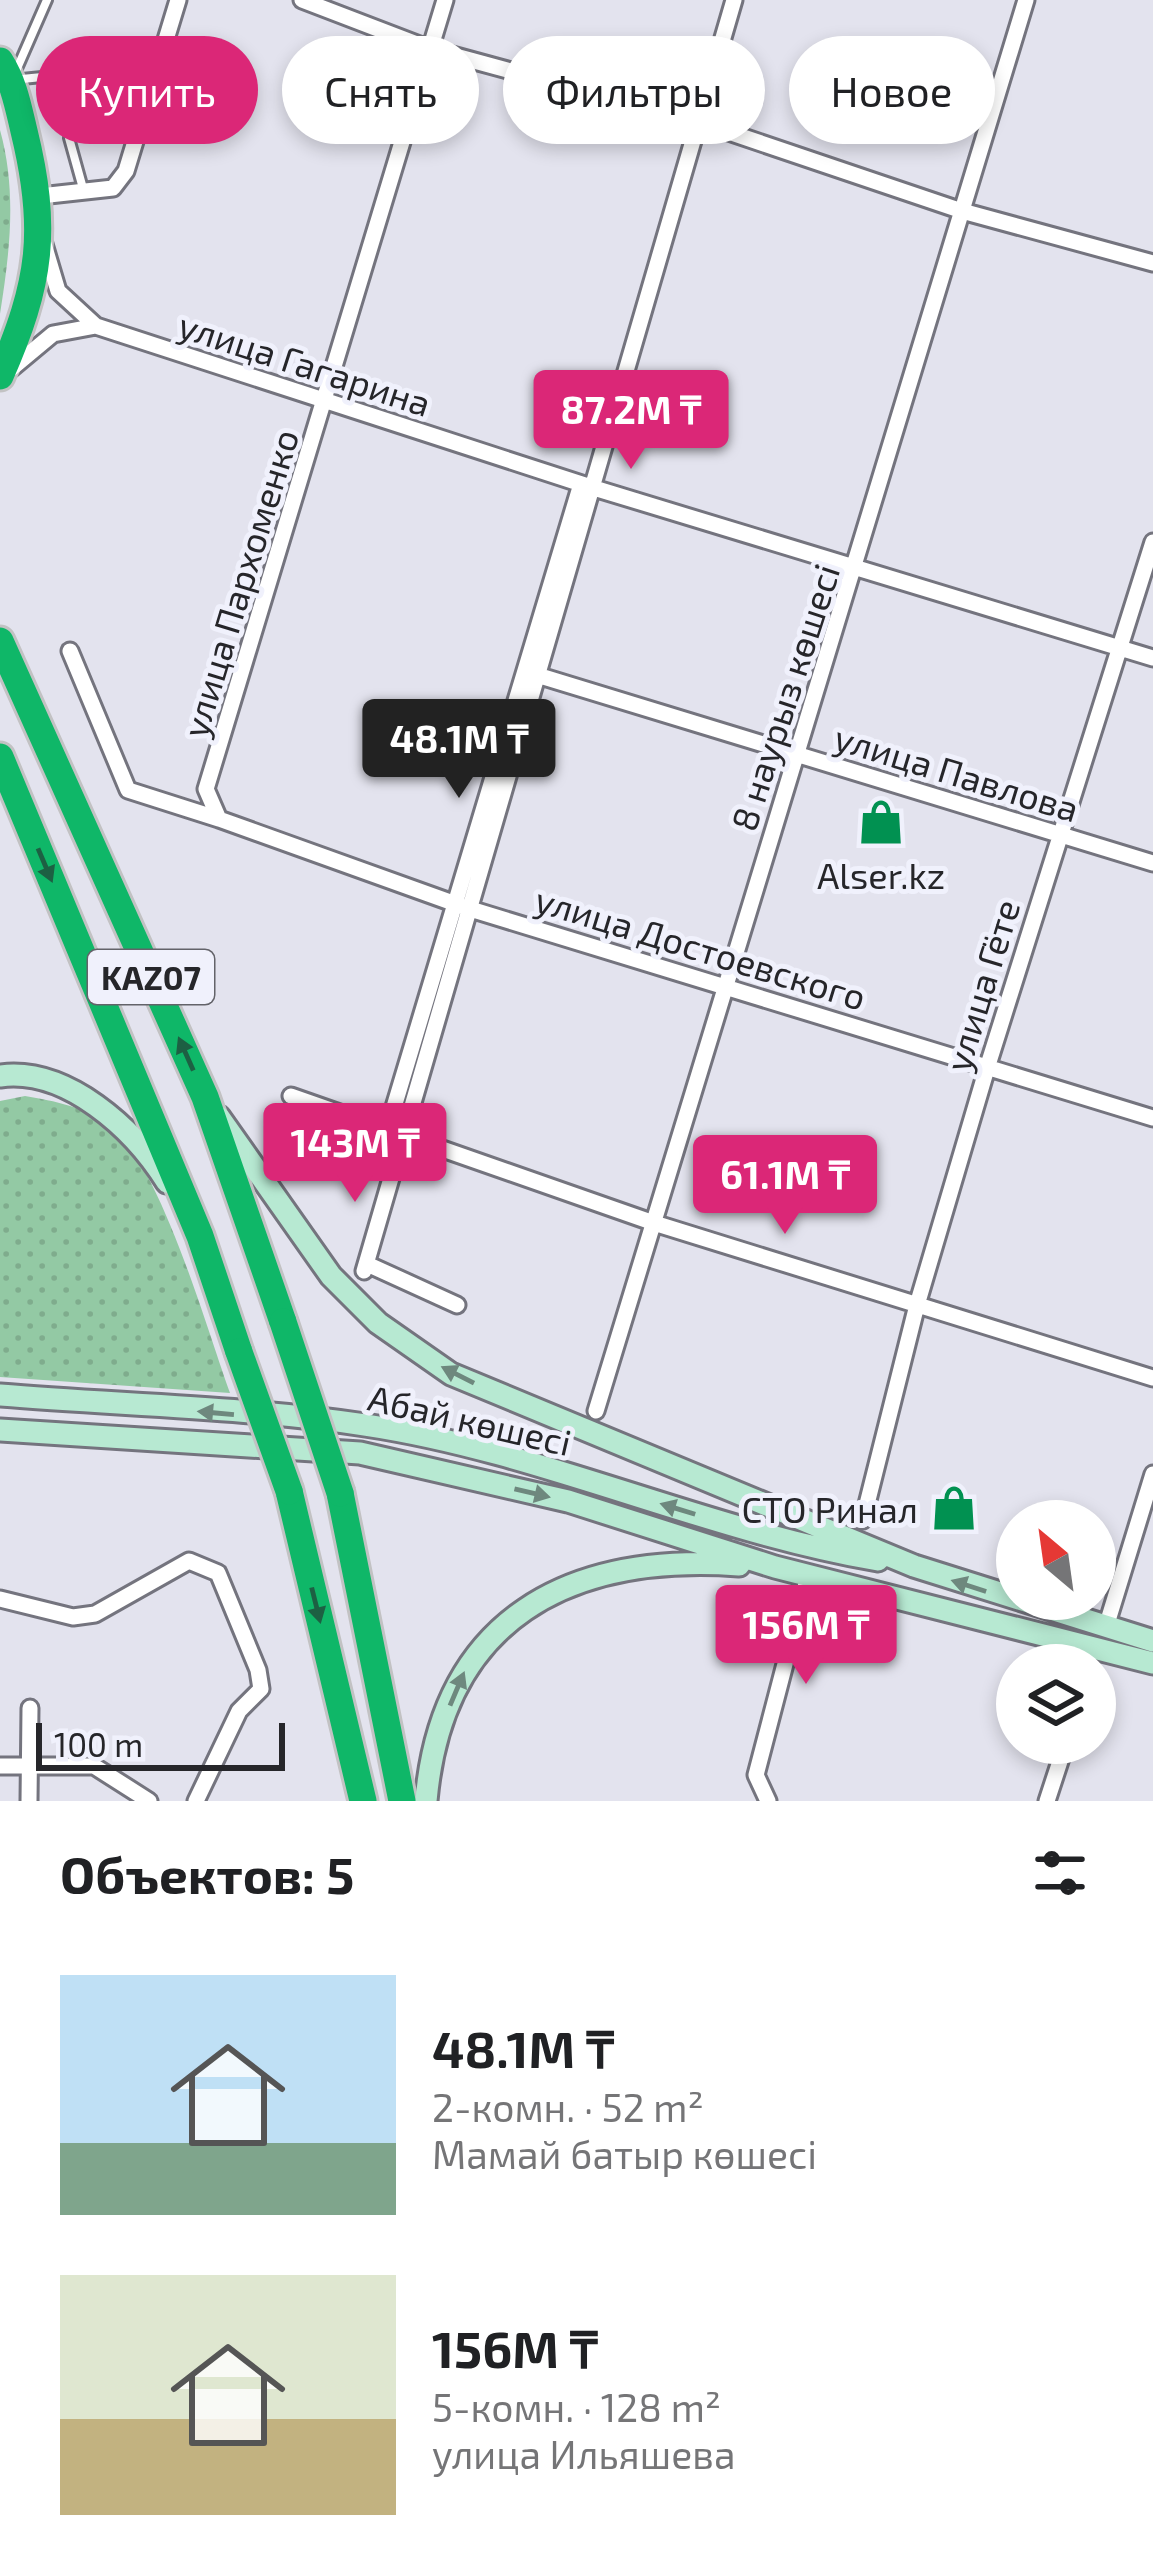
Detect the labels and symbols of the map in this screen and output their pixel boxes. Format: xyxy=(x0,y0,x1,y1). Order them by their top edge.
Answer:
street label: улица Гагарина xyxy=(173,302,436,425)
pin: 87.2M ₸ xyxy=(520,370,742,472)
street label: улица Пархоменко xyxy=(172,424,307,742)
street label: 8 наурыз көшесі xyxy=(721,558,848,836)
pin: 48.1M ₸ xyxy=(348,699,570,801)
street label: улица Павлова xyxy=(829,714,1084,831)
shop icon: Alser.kz xyxy=(856,797,906,847)
one-way arrow xyxy=(36,848,55,884)
place label: Alser.kz xyxy=(817,853,945,896)
street label: улица Достоевского xyxy=(530,876,871,1019)
street label: улица Гёте xyxy=(935,894,1028,1076)
road number: KAZ07 xyxy=(88,950,214,1004)
one-way arrow xyxy=(175,1036,195,1071)
pin: 143M ₸ xyxy=(257,1103,453,1205)
pin: 61.1M ₸ xyxy=(674,1135,896,1237)
one-way arrow xyxy=(440,1365,475,1385)
street label: Абай көшесі xyxy=(364,1375,576,1463)
one-way arrow xyxy=(197,1403,234,1422)
shop icon: СТО Ринал xyxy=(929,1483,979,1533)
one-way arrow xyxy=(513,1484,550,1503)
place label: СТО Ринал xyxy=(742,1487,918,1530)
one-way arrow xyxy=(659,1499,696,1517)
north arrow xyxy=(996,1500,1116,1620)
one-way arrow xyxy=(951,1576,987,1594)
pin: 156M ₸ xyxy=(708,1585,904,1687)
one-way arrow xyxy=(307,1586,326,1623)
one-way arrow xyxy=(447,1671,467,1706)
scale bar xyxy=(36,1717,285,1770)

